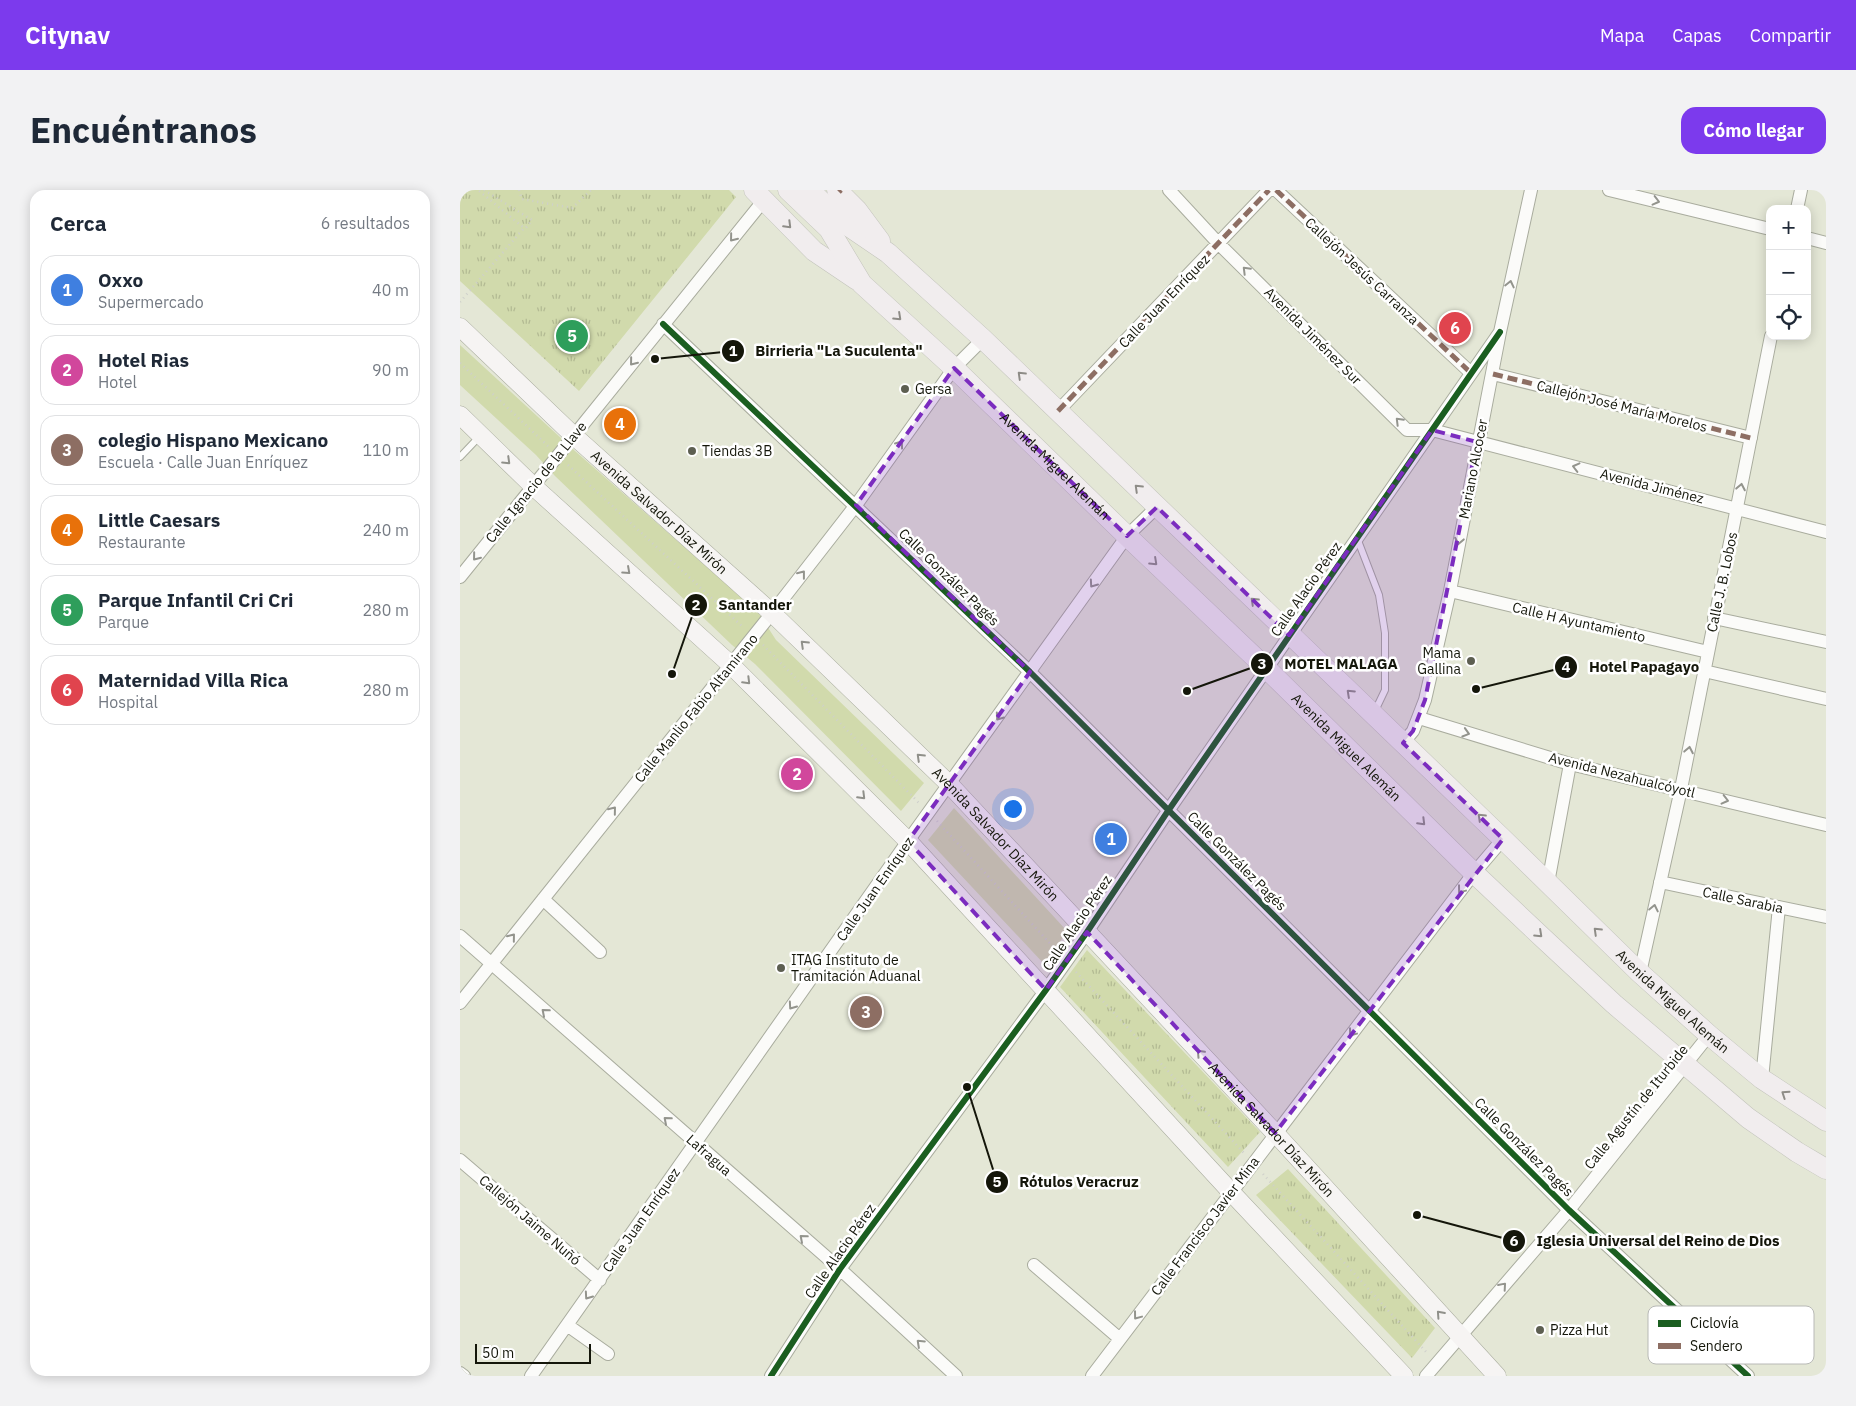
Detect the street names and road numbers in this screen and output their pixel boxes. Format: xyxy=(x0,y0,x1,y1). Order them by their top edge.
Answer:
street label: Callejón Jesús Carranza xyxy=(1301,213,1423,329)
street label: Calle Juan Enríquez xyxy=(1115,250,1214,352)
street label: Avenida Jiménez Sur xyxy=(1260,283,1366,389)
street label: Callejón José María Morelos xyxy=(1535,376,1709,436)
street label: Avenida Miguel Alemán xyxy=(996,408,1114,524)
street label: Calle Ignacio de la Llave xyxy=(481,417,591,546)
street label: Mariano Alcocer xyxy=(1454,418,1492,520)
street label: Avenida Salvador Díaz Mirón xyxy=(587,446,731,578)
street label: Avenida Jiménez xyxy=(1598,464,1706,508)
street label: Calle González Pagés xyxy=(895,524,1003,630)
street label: Calle J. B. Lobos xyxy=(1703,530,1741,634)
street label: Calle Alacio Pérez xyxy=(1267,538,1346,640)
street label: Calle H Ayuntamiento xyxy=(1511,598,1647,646)
street label: Calle Manlio Fabio Altamirano xyxy=(630,630,762,786)
street label: Avenida Miguel Alemán xyxy=(1288,689,1405,805)
street label: Avenida Nezahualcóyotl xyxy=(1547,748,1697,802)
street label: Avenida Salvador Díaz Mirón xyxy=(928,764,1063,905)
street label: Calle González Pagés xyxy=(1184,808,1291,915)
street label: Calle Juan Enríquez xyxy=(832,833,918,945)
street label: Calle Alacio Pérez xyxy=(1038,871,1116,974)
street label: Calle Sarabia xyxy=(1701,883,1785,917)
street label: Avenida Miguel Alemán xyxy=(1612,945,1733,1057)
street label: Calle Agustín de Iturbide xyxy=(1580,1041,1692,1173)
street label: Avenida Salvador Díaz Mirón xyxy=(1204,1058,1338,1201)
street label: Calle González Pagés xyxy=(1471,1094,1578,1201)
street label: Lafragua xyxy=(683,1130,736,1180)
street label: Calle Francisco Javier Mina xyxy=(1147,1152,1264,1299)
street label: Calle Juan Enríquez xyxy=(598,1164,684,1276)
street label: Callejón Jaime Nuñó xyxy=(475,1171,585,1269)
street label: Calle Alacio Pérez xyxy=(801,1200,880,1302)

